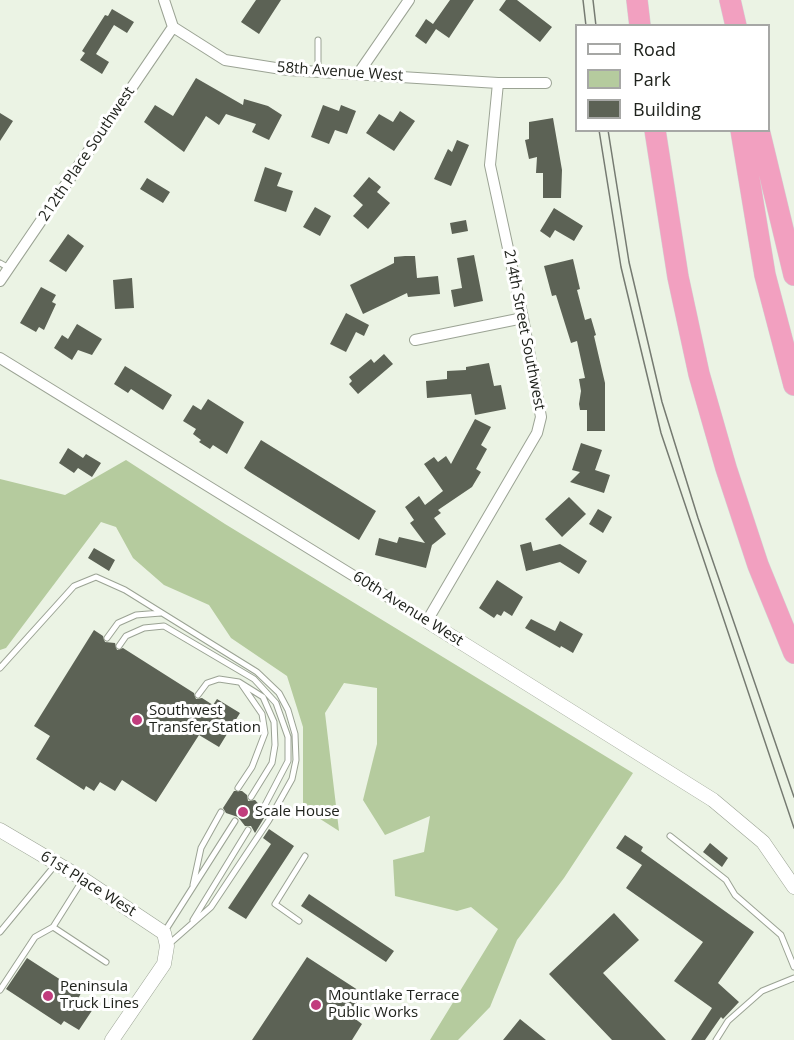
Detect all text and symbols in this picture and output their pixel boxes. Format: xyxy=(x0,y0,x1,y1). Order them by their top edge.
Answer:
legend xyxy=(575,24,770,132)
text: Road xyxy=(633,37,676,61)
street label: 58th Avenue West xyxy=(276,59,404,85)
text: Park xyxy=(633,67,671,91)
street label: 212th Place Southwest xyxy=(35,83,139,225)
text: Building xyxy=(633,97,701,121)
street label: 214th Street Southwest xyxy=(500,248,548,412)
street label: 60th Avenue West xyxy=(350,568,466,650)
place label: Southwest Transfer Station xyxy=(149,702,261,737)
marker: Southwest Transfer Station xyxy=(130,713,144,727)
place label: Scale House xyxy=(255,803,340,821)
marker: Scale House xyxy=(236,805,250,819)
street label: 61st Place West xyxy=(37,847,139,921)
place label: Peninsula Truck Lines xyxy=(60,978,139,1013)
place label: Mountlake Terrace Public Works xyxy=(328,987,459,1022)
marker: Peninsula Truck Lines xyxy=(41,989,55,1003)
marker: Mountlake Terrace Public Works xyxy=(309,998,323,1012)

